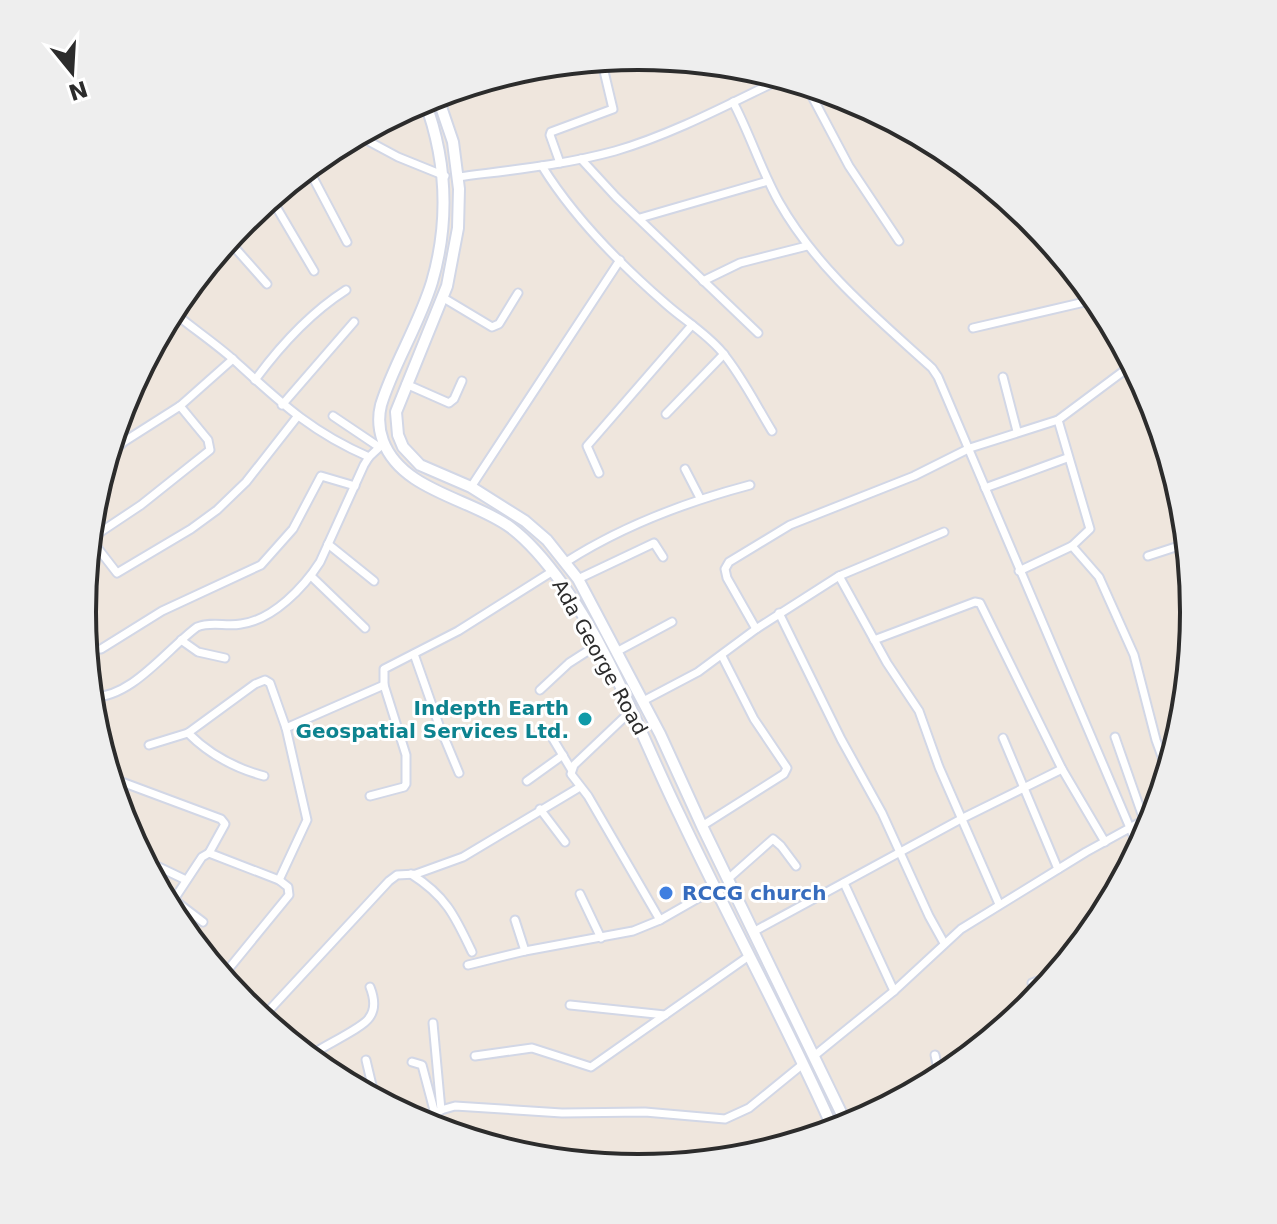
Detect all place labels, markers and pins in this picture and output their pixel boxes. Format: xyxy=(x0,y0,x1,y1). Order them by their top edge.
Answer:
place label: Indepth Earth Geospatial Services Ltd. xyxy=(296,696,569,743)
marker: Indepth Earth Geospatial Services Ltd. xyxy=(576,710,594,728)
place label: RCCG church xyxy=(682,881,826,905)
marker: RCCG church xyxy=(657,884,675,902)

